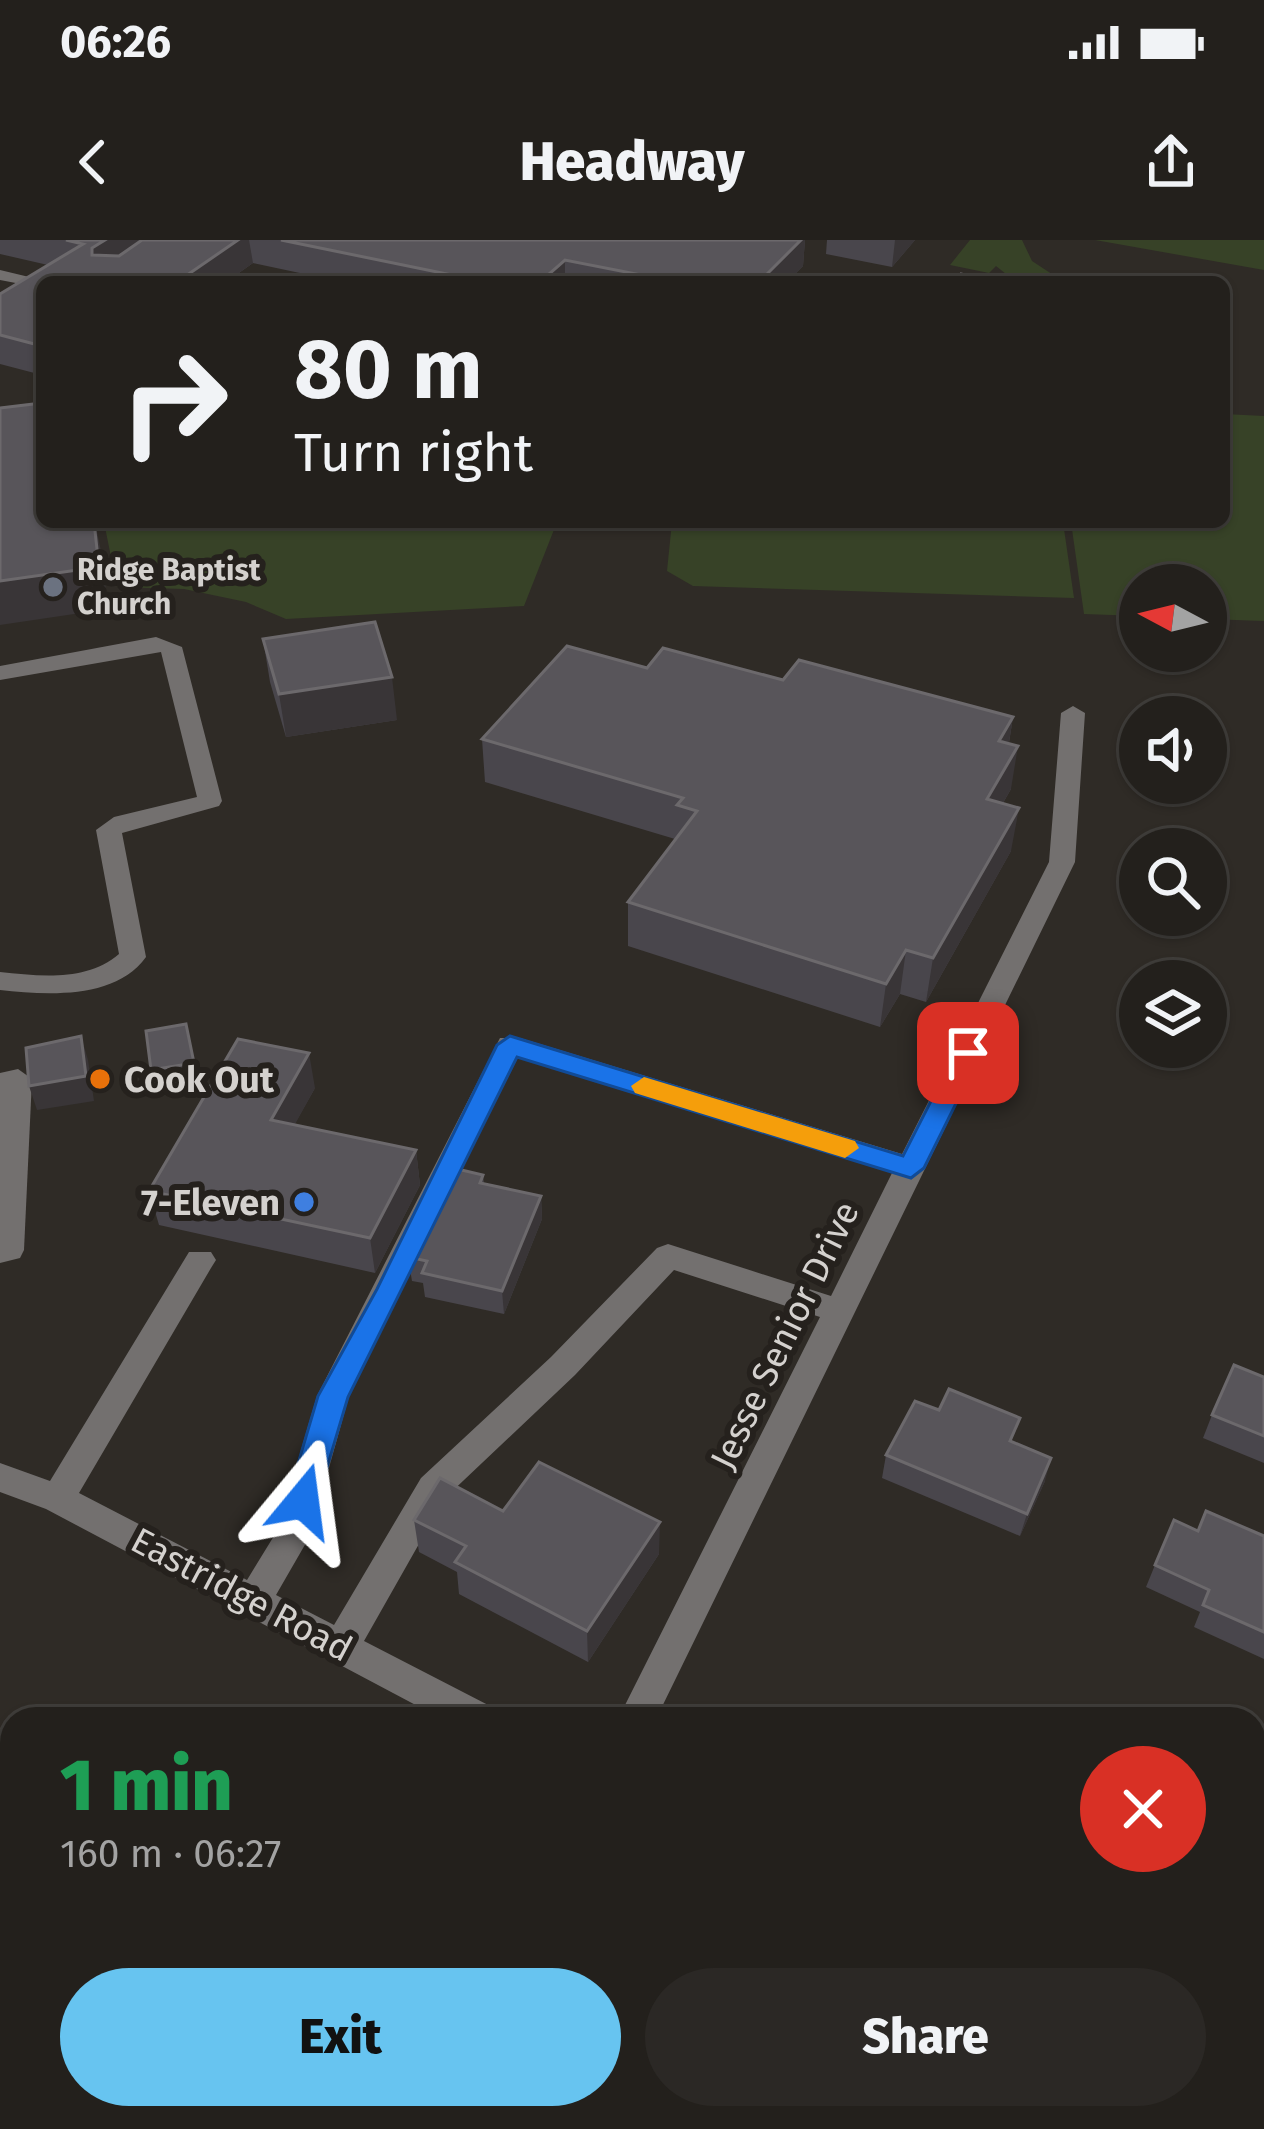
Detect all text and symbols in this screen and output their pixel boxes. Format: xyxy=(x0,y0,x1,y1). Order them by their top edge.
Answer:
text: 06:26 xyxy=(60,15,171,69)
icon: back xyxy=(60,129,126,195)
icon: share xyxy=(1138,129,1204,195)
text: Headway xyxy=(520,130,744,194)
text: 80 m xyxy=(294,319,483,420)
icon: right xyxy=(96,324,252,480)
text: Turn right xyxy=(294,421,533,485)
place label: Ridge Baptist Church xyxy=(77,552,261,622)
north arrow xyxy=(1119,564,1227,672)
map controls xyxy=(1119,564,1227,1068)
marker: Ridge Baptist Church xyxy=(40,574,66,600)
button: sound xyxy=(1119,696,1227,804)
button: search xyxy=(1119,828,1227,936)
button: layers xyxy=(1119,960,1227,1068)
pin xyxy=(917,1002,1019,1104)
icon: arrive xyxy=(935,1020,1001,1086)
place label: Cook Out xyxy=(124,1058,275,1102)
marker: Cook Out xyxy=(87,1066,113,1092)
place label: 7-Eleven xyxy=(141,1181,280,1225)
marker: 7-Eleven xyxy=(291,1189,317,1215)
street label: Jesse Senior Drive xyxy=(701,1194,869,1476)
position arrow xyxy=(240,1438,366,1564)
street label: Eastridge Road xyxy=(124,1518,359,1672)
text: 1 min xyxy=(60,1743,233,1829)
button: close xyxy=(1080,1746,1206,1872)
text: 160 m · 06:27 xyxy=(60,1831,281,1877)
button: Exit xyxy=(60,1968,621,2106)
button: Share xyxy=(645,1968,1206,2106)

